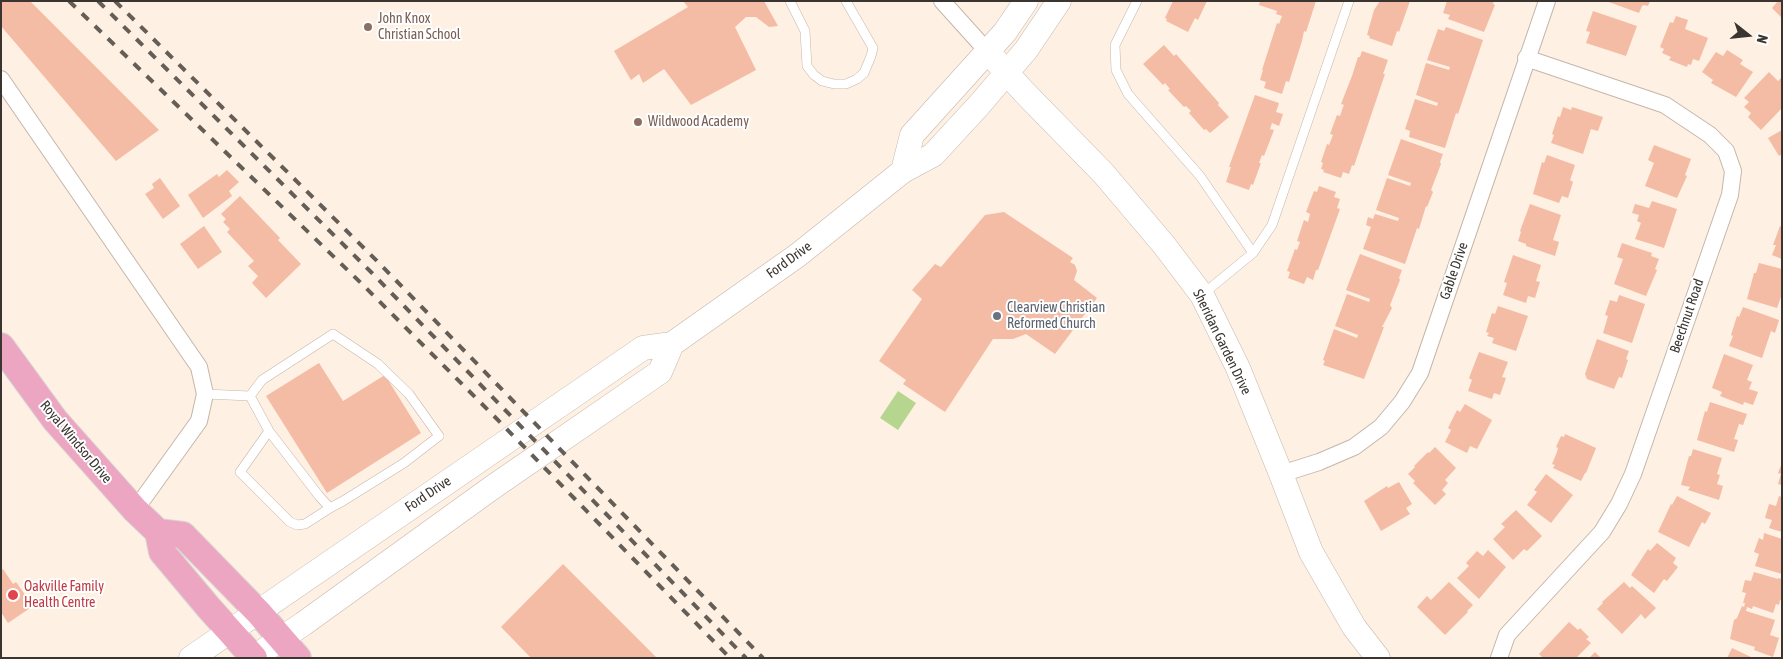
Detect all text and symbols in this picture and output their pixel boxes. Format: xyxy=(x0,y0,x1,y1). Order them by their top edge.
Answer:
north arrow xyxy=(1723,10,1773,60)
place label: John Knox Christian School xyxy=(378,11,461,44)
marker: John Knox Christian School xyxy=(362,21,374,33)
text: N xyxy=(1754,33,1771,45)
place label: Wildwood Academy xyxy=(648,114,749,130)
marker: Wildwood Academy xyxy=(632,116,644,128)
street label: Ford Drive xyxy=(763,238,815,282)
street label: Gable Drive xyxy=(1436,240,1472,302)
street label: Beechnut Road xyxy=(1666,277,1708,355)
street label: Sheridan Garden Drive xyxy=(1189,287,1255,397)
place label: Clearview Christian Reformed Church xyxy=(1007,300,1105,332)
marker: Clearview Christian Reformed Church xyxy=(991,310,1003,322)
street label: Royal Windsor Drive xyxy=(37,397,115,487)
street label: Ford Drive xyxy=(402,473,454,515)
place label: Oakville Family Health Centre xyxy=(24,579,104,612)
marker: Oakville Family Health Centre xyxy=(6,588,20,602)

